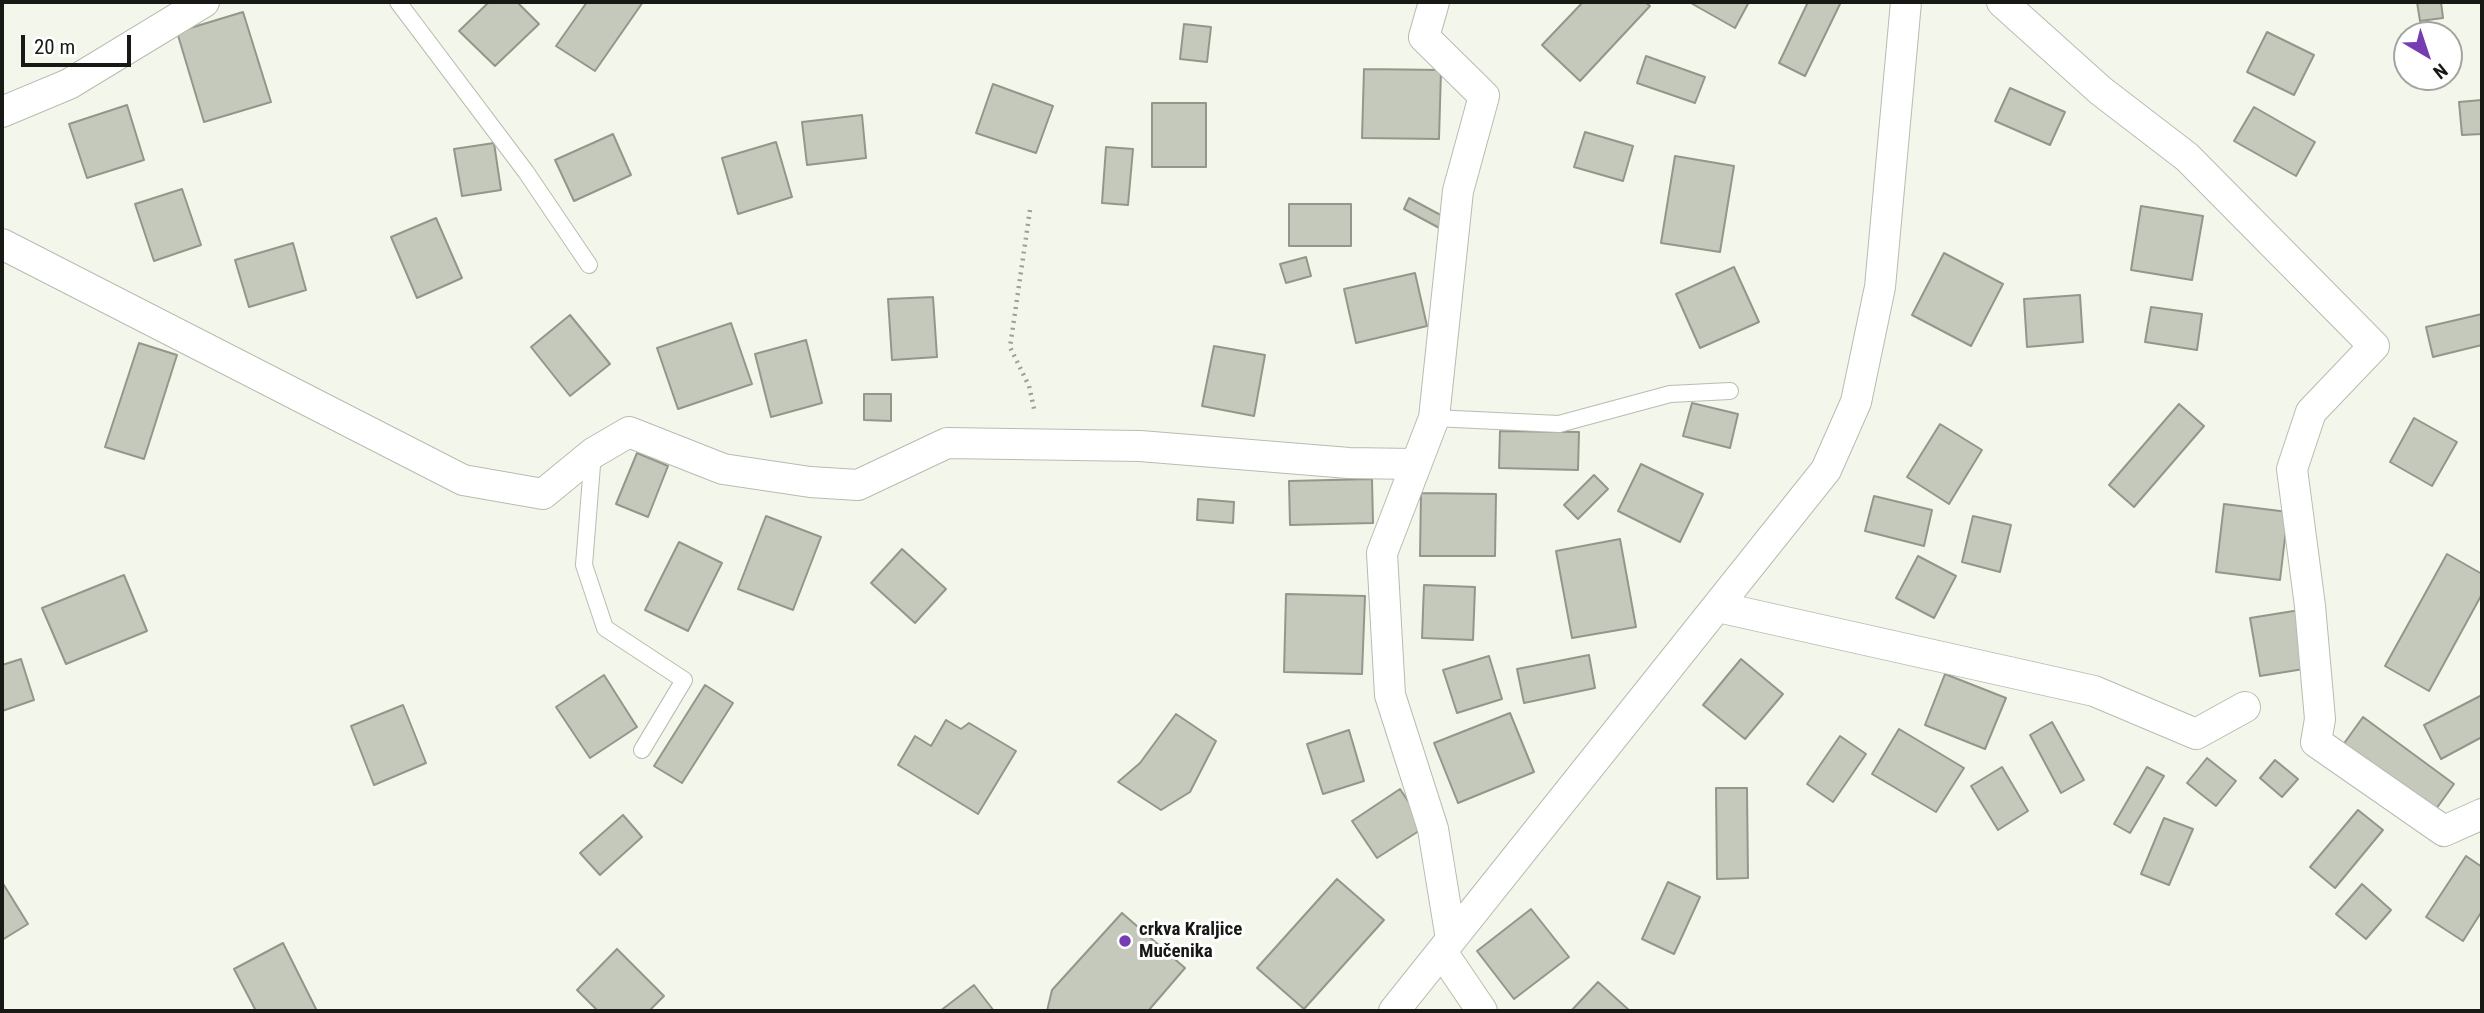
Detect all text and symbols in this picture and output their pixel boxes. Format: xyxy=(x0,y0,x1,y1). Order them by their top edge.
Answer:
scale bar xyxy=(24,21,135,65)
north arrow xyxy=(2393,21,2463,91)
text: 20 m xyxy=(34,35,75,59)
text: N xyxy=(2429,59,2452,84)
place label: crkva Kraljice Mučenika xyxy=(1139,919,1242,963)
marker: crkva Kraljice Mučenika xyxy=(1117,933,1133,949)

